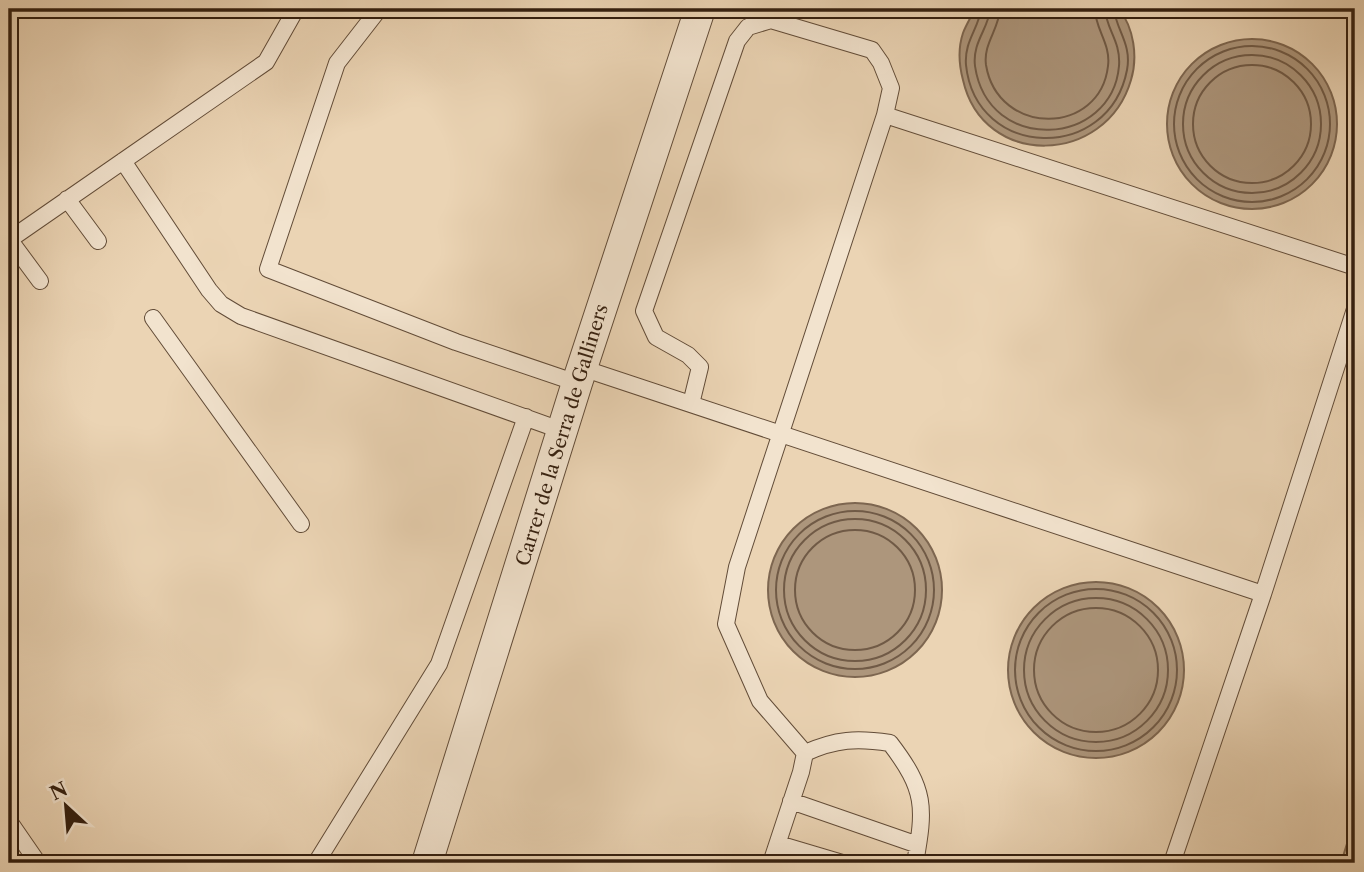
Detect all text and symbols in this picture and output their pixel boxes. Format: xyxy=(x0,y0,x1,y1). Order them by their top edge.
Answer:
street label: Carrer de la Serra de Galliners xyxy=(511,301,613,569)
north arrow xyxy=(32,770,102,840)
text: N xyxy=(46,777,71,805)

